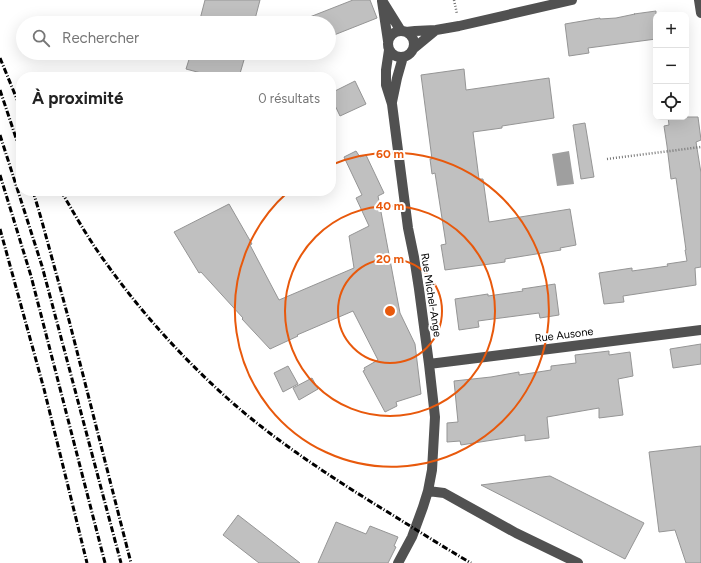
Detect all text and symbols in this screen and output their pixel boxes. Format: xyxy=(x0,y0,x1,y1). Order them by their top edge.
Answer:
map controls xyxy=(653,12,689,120)
button: + xyxy=(653,12,689,48)
search box xyxy=(16,16,336,60)
icon: search xyxy=(30,27,52,49)
text: Rechercher xyxy=(62,29,139,47)
button: − xyxy=(653,48,689,84)
button: locate xyxy=(653,84,689,120)
text: À proximité xyxy=(32,88,123,108)
text: 0 résultats xyxy=(258,91,320,106)
text: 60 m xyxy=(376,147,404,161)
text: 40 m xyxy=(376,199,404,213)
text: 20 m xyxy=(376,252,404,266)
street label: Rue Michel-Ange xyxy=(418,252,444,338)
centre of rings xyxy=(383,304,397,318)
street label: Rue Ausone xyxy=(534,325,594,345)

